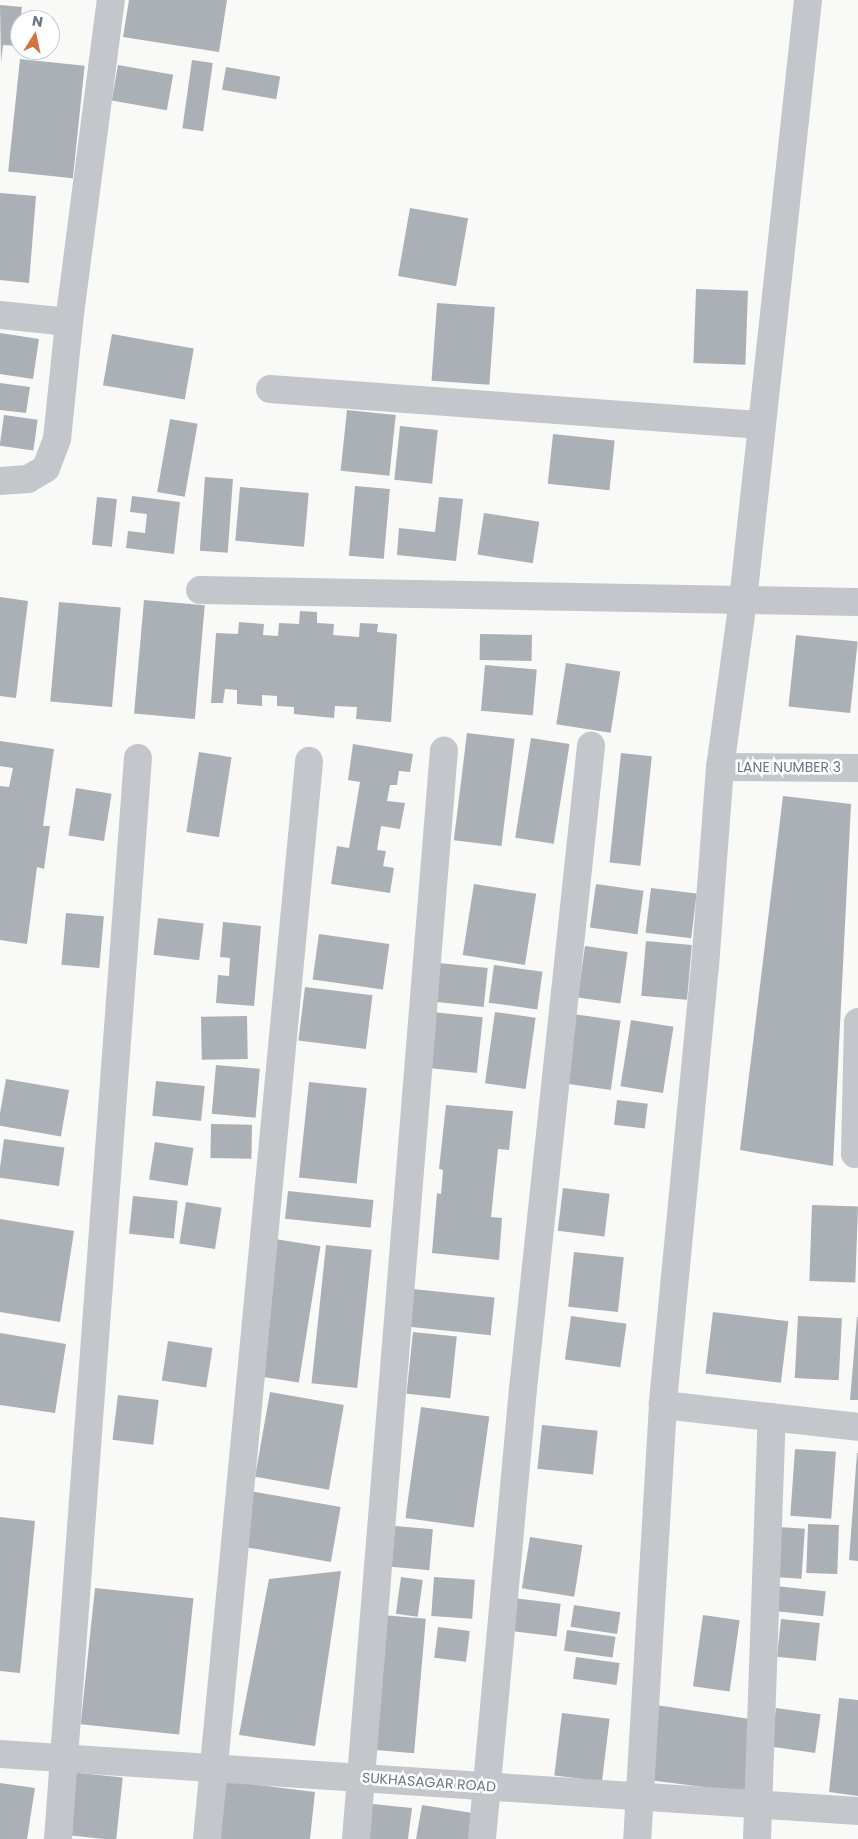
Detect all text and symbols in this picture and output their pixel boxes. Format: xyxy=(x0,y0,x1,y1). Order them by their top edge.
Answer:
north arrow xyxy=(10,10,60,60)
text: N xyxy=(31,10,44,32)
street label: LANE NUMBER 3 xyxy=(737,759,841,775)
street label: SUKHASAGAR ROAD xyxy=(361,1769,497,1795)

